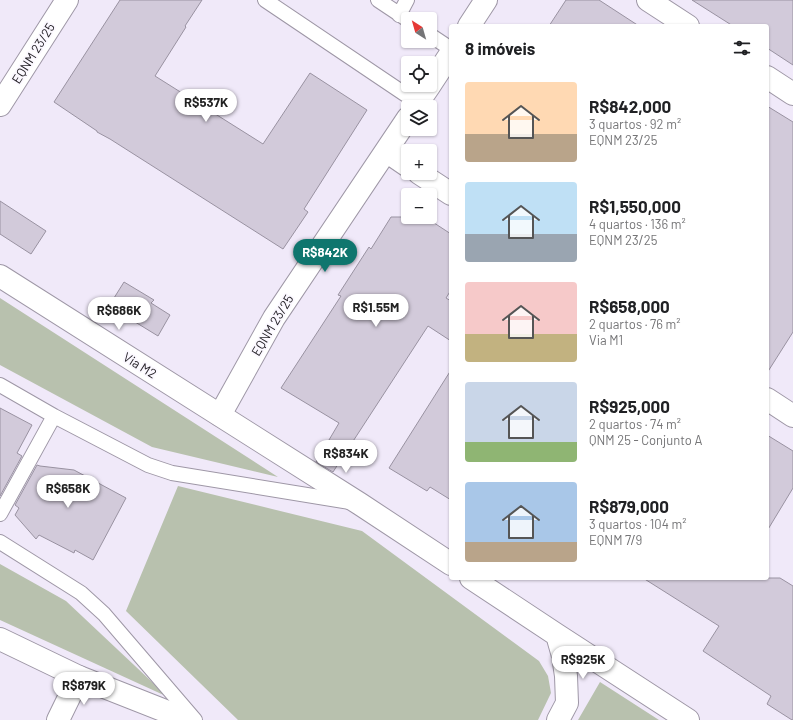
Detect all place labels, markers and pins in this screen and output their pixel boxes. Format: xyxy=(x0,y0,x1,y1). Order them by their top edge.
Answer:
pin: R$537K xyxy=(173,89,239,123)
pin: R$842K xyxy=(292,239,358,273)
pin: R$1.55M xyxy=(339,294,413,328)
pin: R$686K xyxy=(86,297,152,331)
pin: R$834K xyxy=(313,440,379,474)
pin: R$658K xyxy=(35,475,101,509)
pin: R$925K xyxy=(550,646,616,680)
pin: R$879K xyxy=(51,672,117,706)

